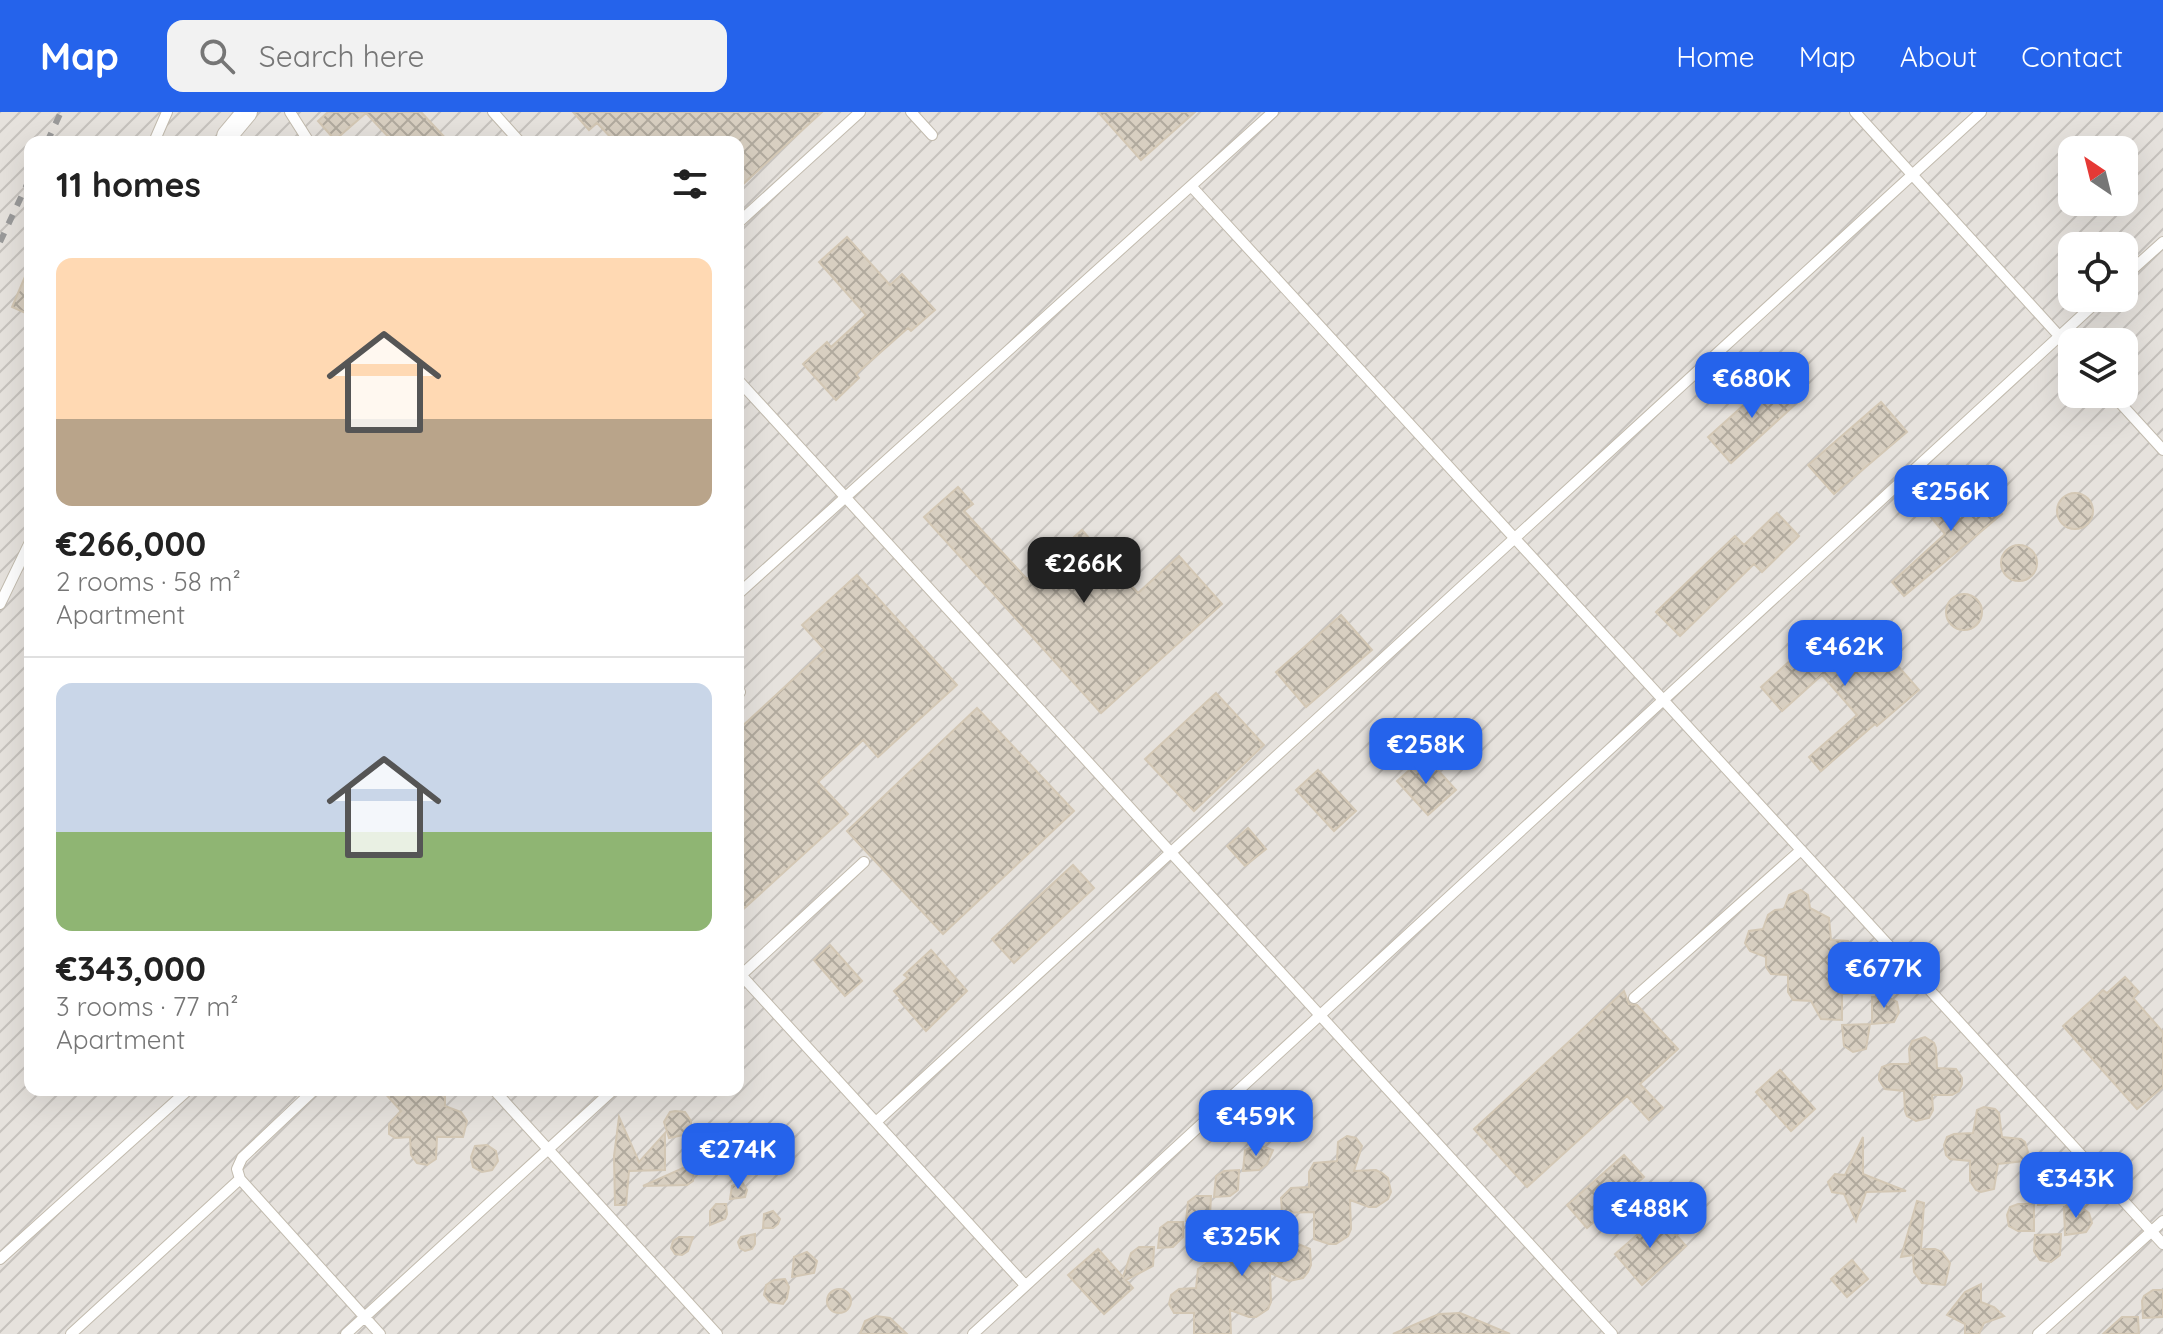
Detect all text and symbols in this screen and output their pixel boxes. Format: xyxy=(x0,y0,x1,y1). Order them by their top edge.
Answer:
search box xyxy=(167,20,727,92)
text: Map xyxy=(40,32,119,80)
icon: search xyxy=(195,34,239,78)
text: Search here xyxy=(259,37,424,75)
text: Home xyxy=(1676,39,1755,74)
text: Map xyxy=(1799,39,1856,74)
text: About xyxy=(1900,39,1977,74)
text: Contact xyxy=(2021,39,2123,74)
north arrow xyxy=(2058,136,2138,216)
map controls xyxy=(2058,136,2138,408)
icon: filters xyxy=(668,162,712,206)
text: 11 homes xyxy=(56,163,201,206)
button: locate xyxy=(2058,232,2138,312)
icon: home xyxy=(312,310,456,454)
button: layers xyxy=(2058,328,2138,408)
pin: €680K xyxy=(1696,352,1808,420)
text: €680K xyxy=(1713,361,1791,394)
pin: €256K xyxy=(1895,465,2007,533)
text: €256K xyxy=(1912,474,1990,507)
text: €266,000 xyxy=(56,522,206,565)
pin: €266K xyxy=(1028,537,1140,605)
text: €266K xyxy=(1046,546,1122,579)
text: 2 rooms · 58 m² xyxy=(56,565,241,598)
text: Apartment xyxy=(56,598,185,631)
pin: €462K xyxy=(1789,620,1901,688)
text: €462K xyxy=(1806,629,1884,662)
pin: €258K xyxy=(1370,718,1482,786)
text: €258K xyxy=(1387,727,1465,760)
icon: home xyxy=(312,735,456,879)
pin: €677K xyxy=(1828,942,1940,1010)
text: €343,000 xyxy=(56,947,206,990)
text: €677K xyxy=(1846,951,1922,984)
text: 3 rooms · 77 m² xyxy=(56,990,238,1023)
text: Apartment xyxy=(56,1023,185,1056)
pin: €459K xyxy=(1200,1090,1312,1158)
text: €459K xyxy=(1217,1099,1295,1132)
pin: €274K xyxy=(682,1123,794,1191)
text: €274K xyxy=(700,1132,776,1165)
pin: €343K xyxy=(2020,1152,2132,1220)
text: €343K xyxy=(2038,1161,2114,1194)
pin: €488K xyxy=(1594,1182,1706,1250)
text: €488K xyxy=(1611,1191,1689,1224)
pin: €325K xyxy=(1186,1210,1298,1278)
text: €325K xyxy=(1203,1219,1281,1252)

